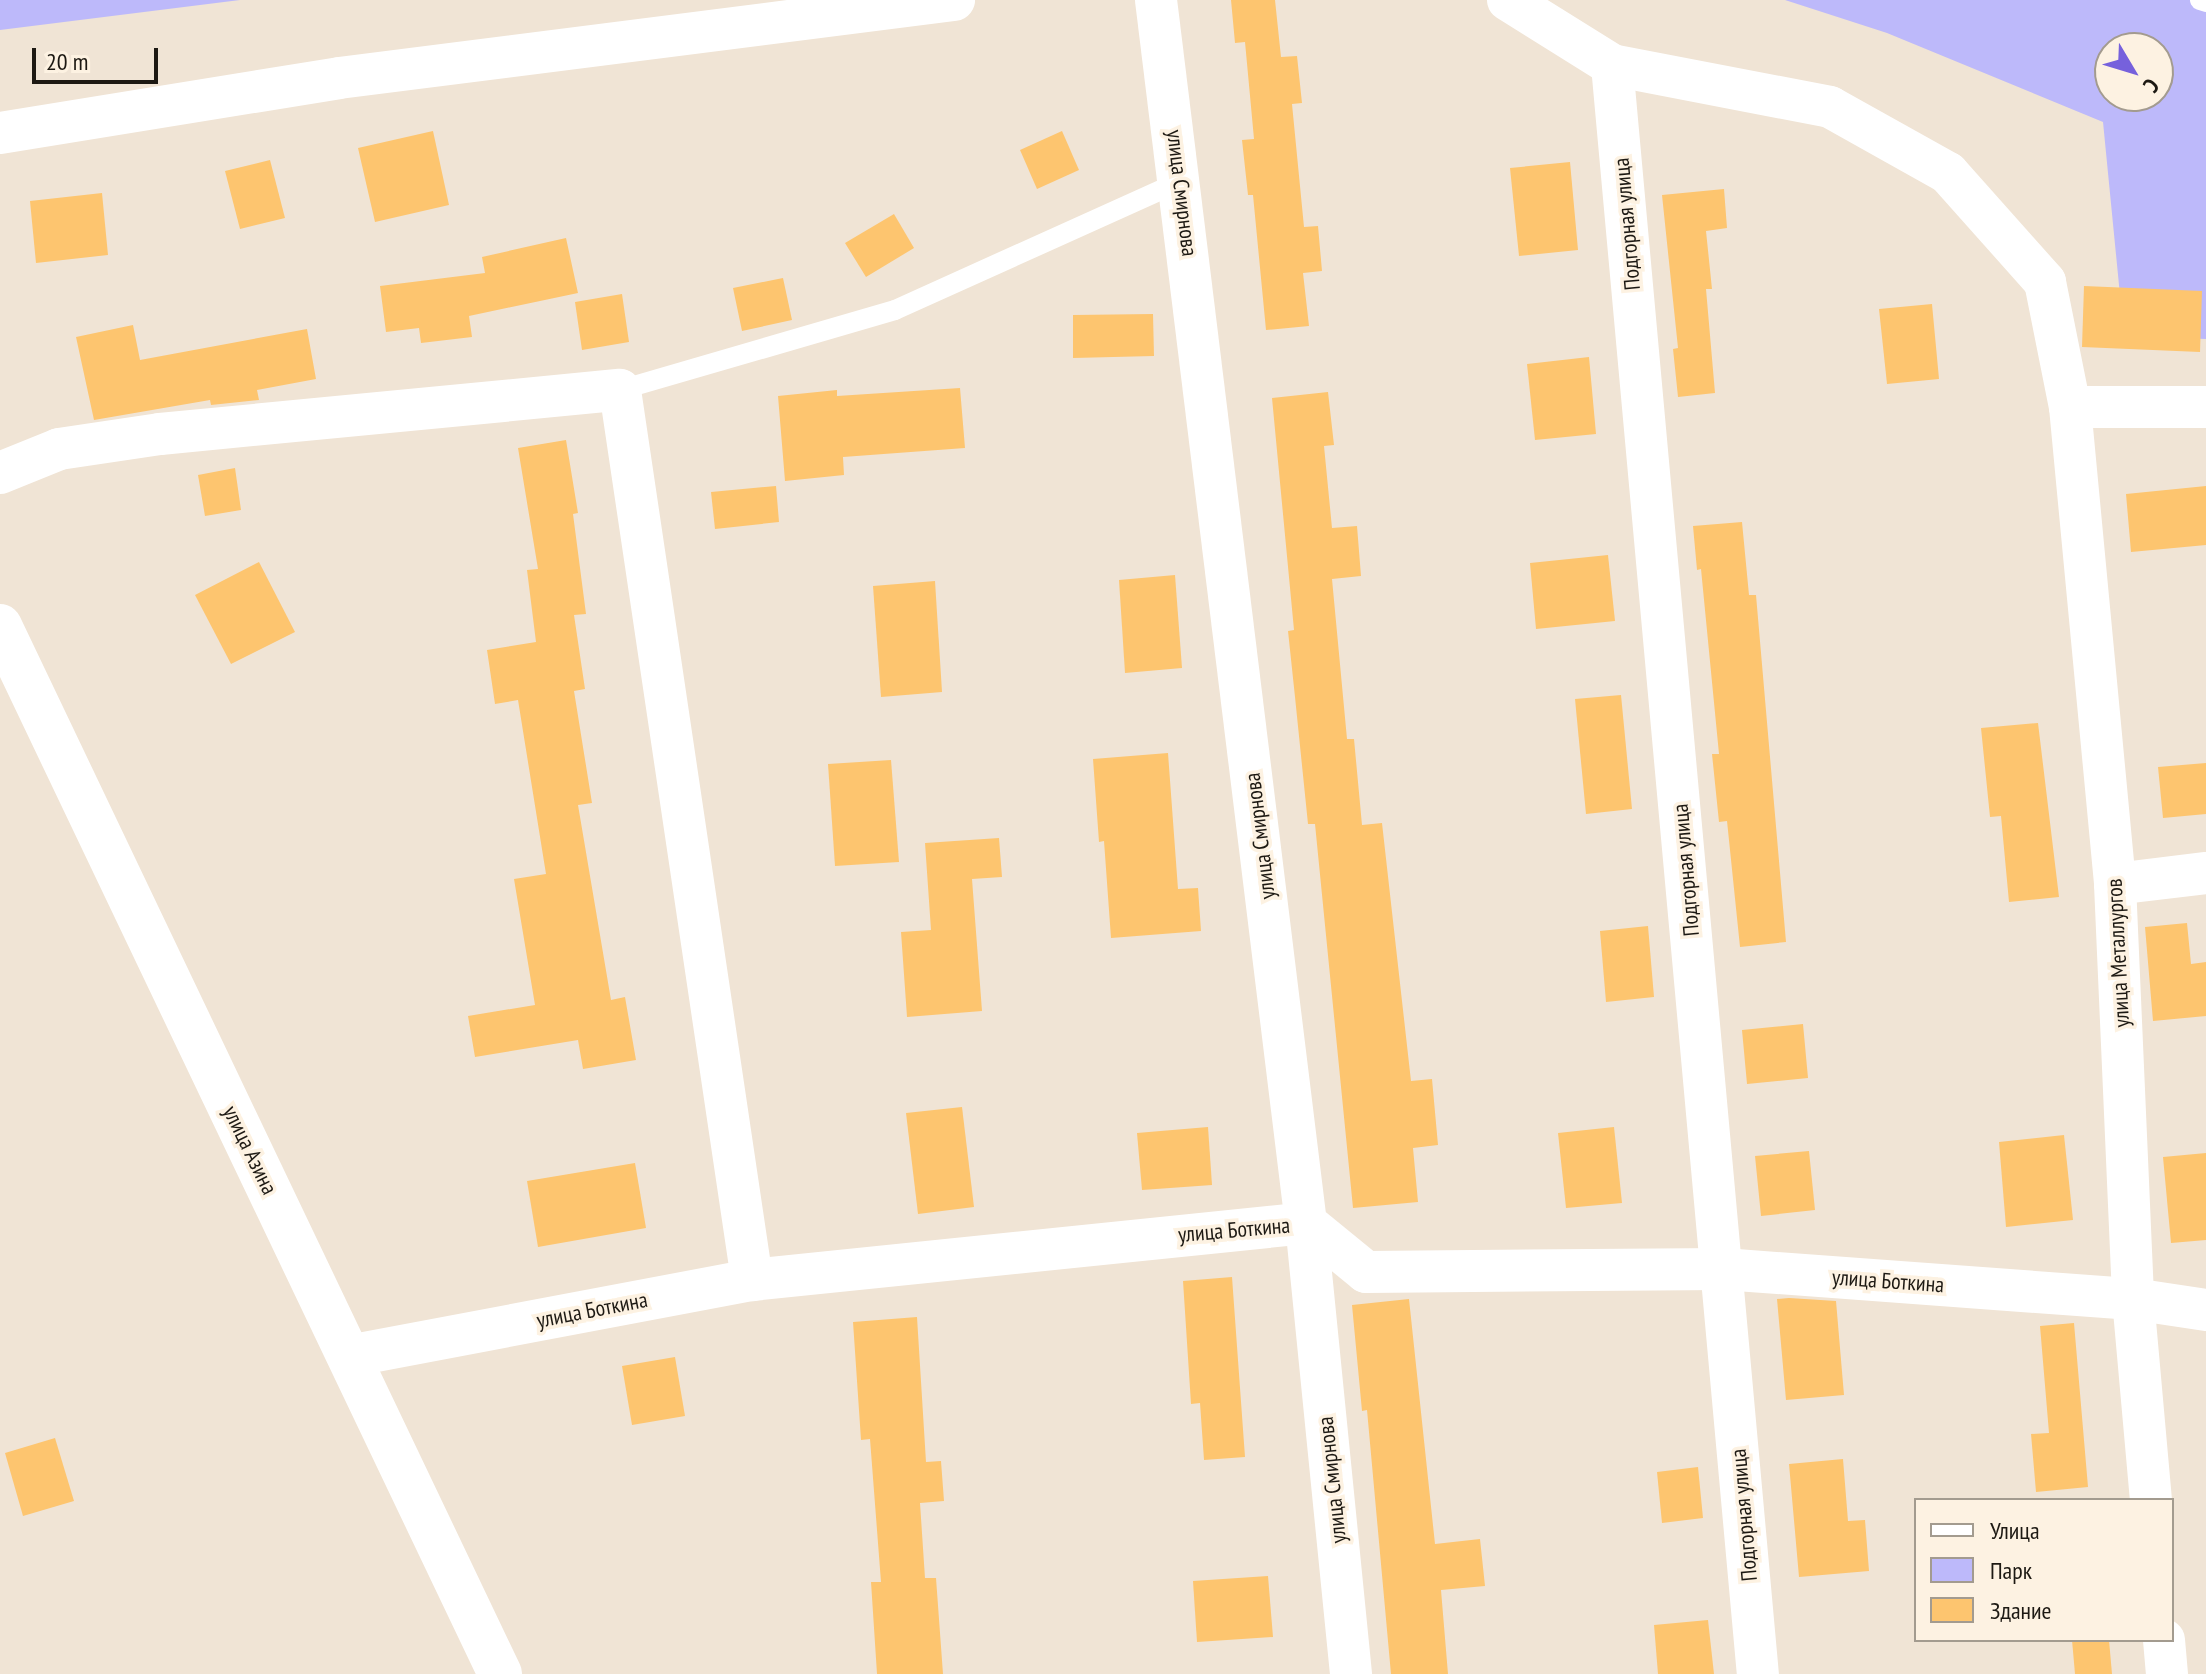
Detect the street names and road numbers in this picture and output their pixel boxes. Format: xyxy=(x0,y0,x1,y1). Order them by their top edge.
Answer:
street label: улица Смирнова xyxy=(1161,128,1203,258)
street label: Подгорная улица xyxy=(1608,157,1646,291)
street label: улица Смирнова xyxy=(1239,771,1281,901)
street label: Подгорная улица xyxy=(1667,803,1705,937)
street label: улица Металлургов xyxy=(2101,878,2135,1028)
street label: улица Азина xyxy=(217,1101,283,1199)
street label: улица Боткина xyxy=(1177,1212,1291,1248)
street label: улица Боткина xyxy=(1831,1264,1945,1298)
street label: улица Боткина xyxy=(534,1286,650,1334)
street label: улица Смирнова xyxy=(1312,1415,1352,1545)
street label: Подгорная улица xyxy=(1725,1448,1763,1582)

